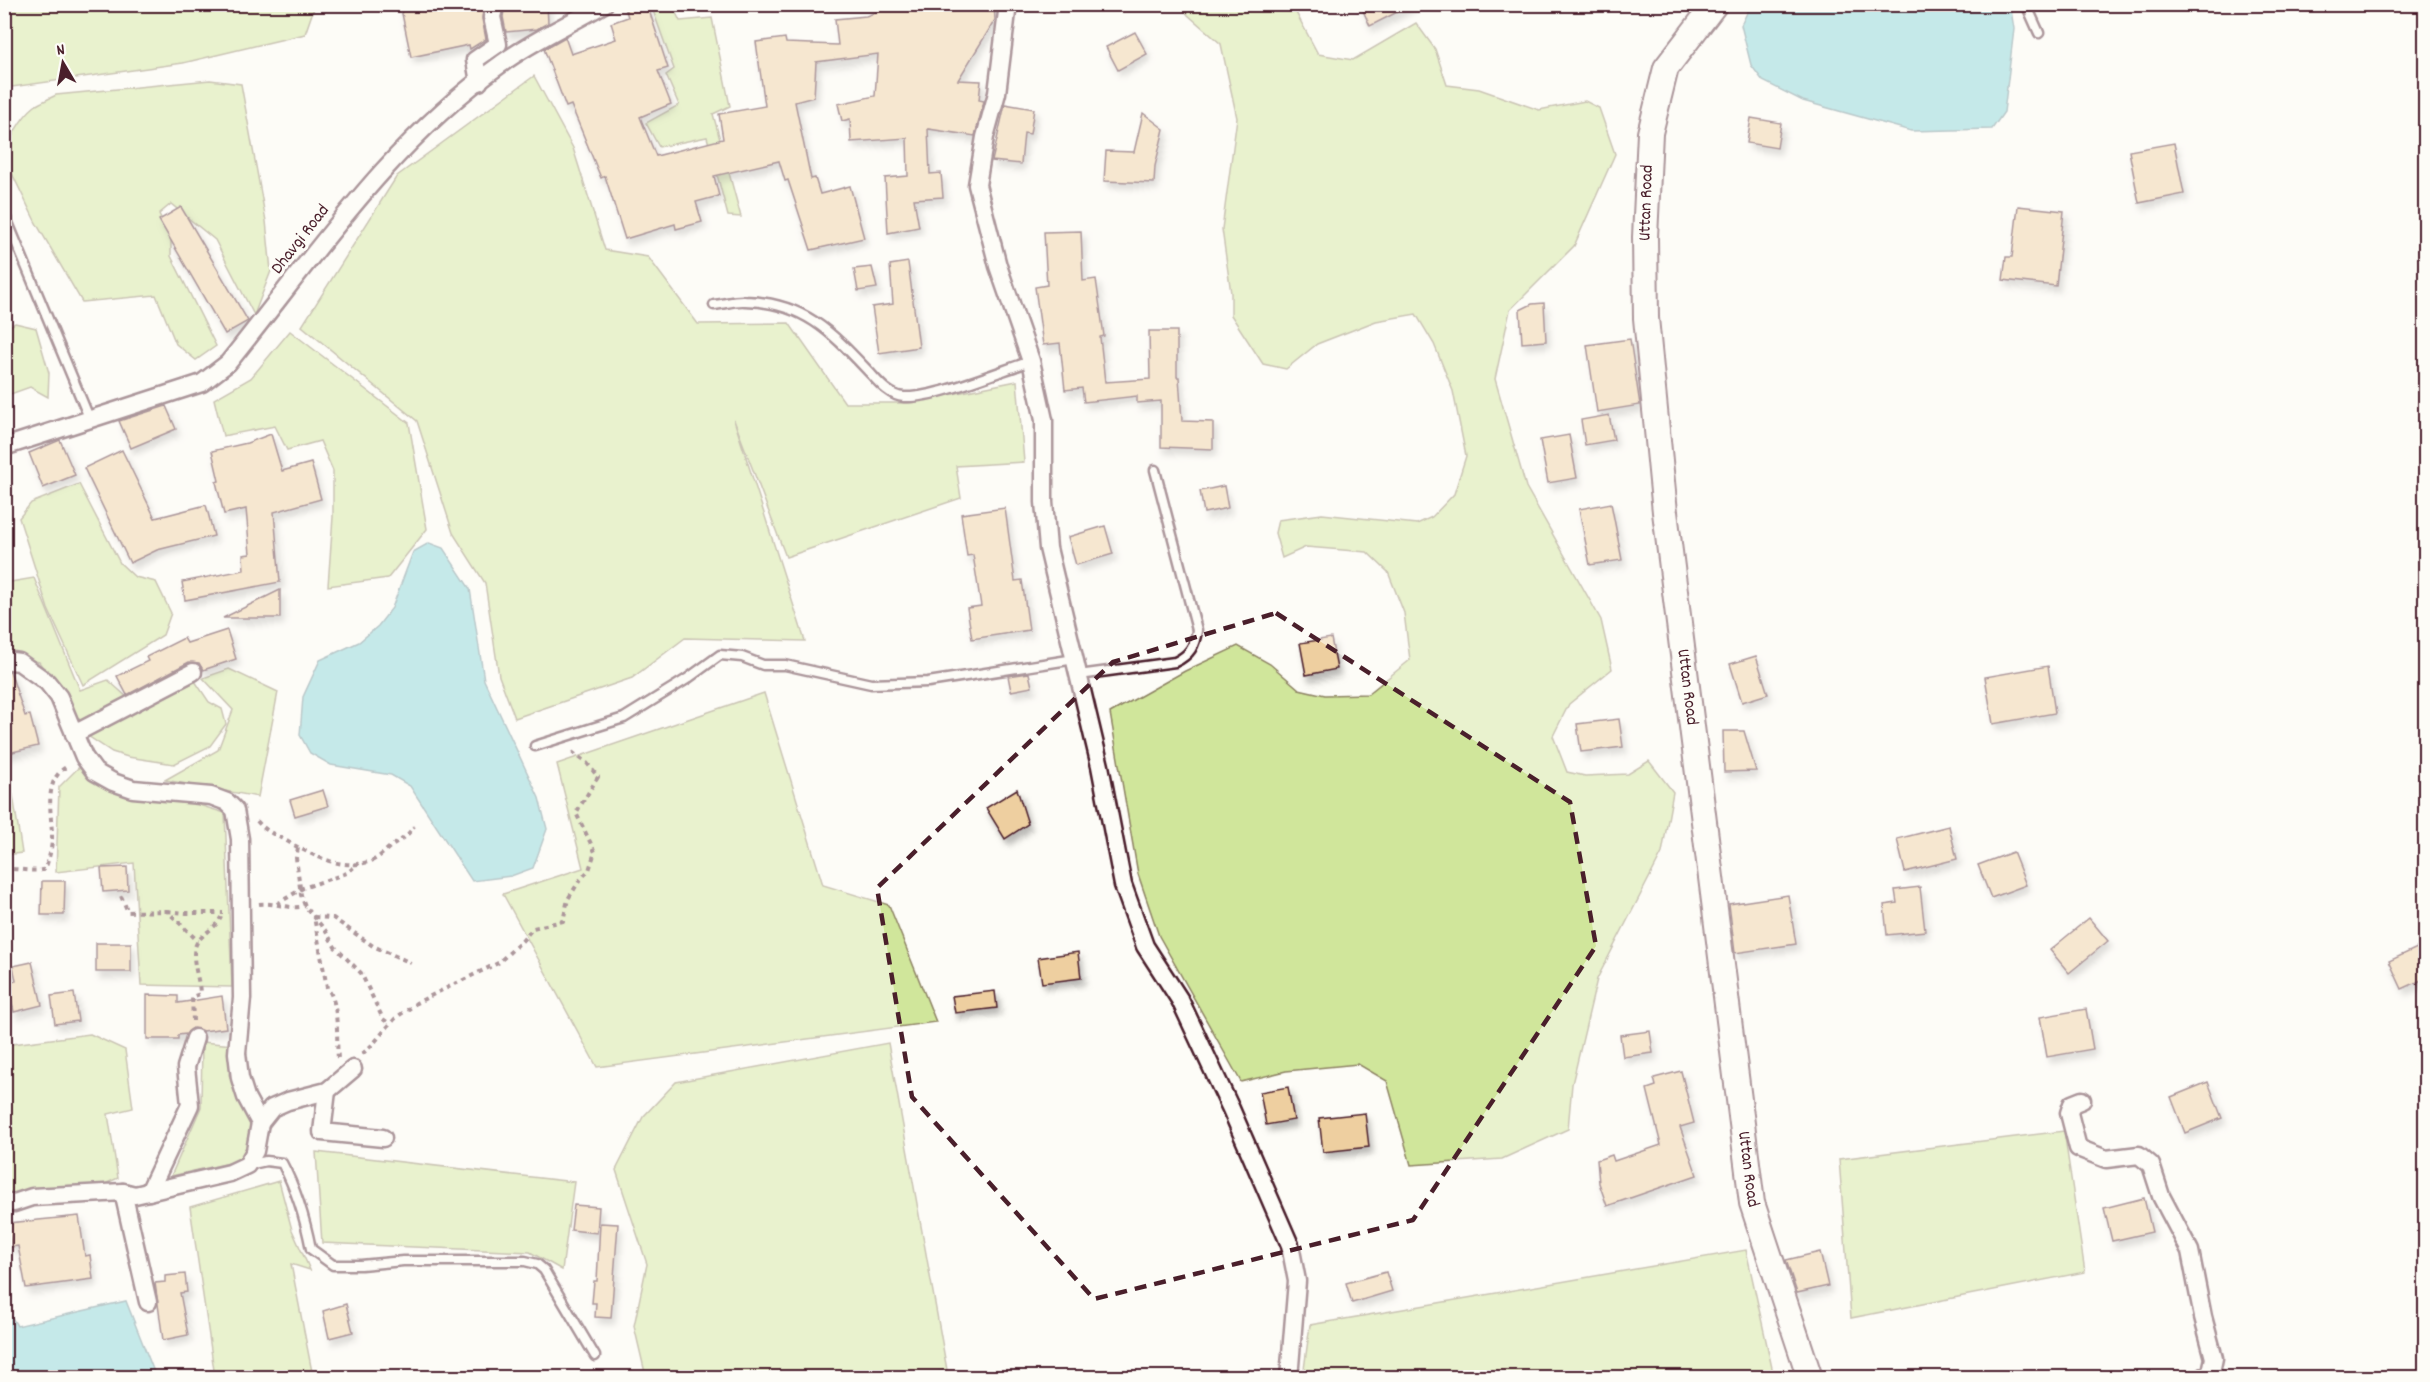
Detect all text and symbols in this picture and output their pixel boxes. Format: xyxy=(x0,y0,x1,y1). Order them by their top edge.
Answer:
north arrow xyxy=(33,33,93,93)
text: N xyxy=(55,39,67,63)
street label: Uttan Road xyxy=(1633,164,1661,242)
street label: Dhavgi Road xyxy=(266,200,336,280)
street label: Uttan Road xyxy=(1670,647,1704,727)
street label: Uttan Road xyxy=(1731,1130,1765,1211)

